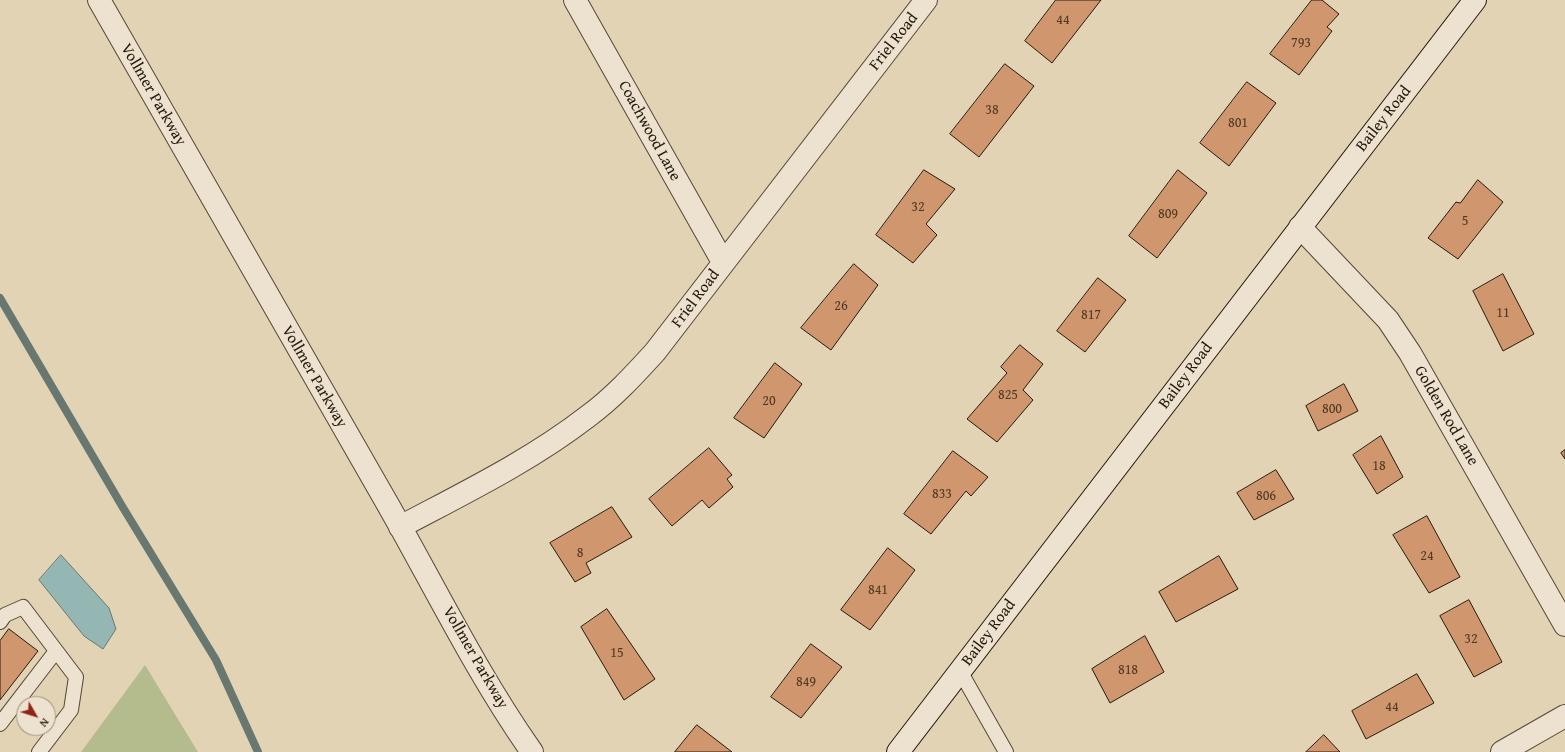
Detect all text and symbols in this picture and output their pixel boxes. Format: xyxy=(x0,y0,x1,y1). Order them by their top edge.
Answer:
street label: Friel Road xyxy=(866,9,922,75)
house number: 44 xyxy=(1056,12,1070,28)
house number: 793 xyxy=(1291,35,1311,51)
street label: Vollmer Parkway xyxy=(116,40,190,150)
street label: Coachwood Lane xyxy=(614,78,684,184)
street label: Bailey Road xyxy=(1352,82,1416,156)
house number: 38 xyxy=(985,102,999,118)
house number: 801 xyxy=(1228,115,1248,131)
house number: 32 xyxy=(911,199,925,215)
house number: 809 xyxy=(1158,206,1178,222)
house number: 5 xyxy=(1462,213,1468,229)
street label: Friel Road xyxy=(668,266,724,332)
house number: 26 xyxy=(834,298,848,314)
house number: 11 xyxy=(1496,305,1510,321)
house number: 817 xyxy=(1081,307,1101,323)
street label: Vollmer Parkway xyxy=(277,322,351,432)
street label: Bailey Road xyxy=(1155,339,1217,413)
street label: Golden Rod Lane xyxy=(1410,363,1482,469)
house number: 825 xyxy=(998,387,1018,403)
house number: 20 xyxy=(762,393,776,409)
house number: 800 xyxy=(1322,401,1342,417)
house number: 18 xyxy=(1372,458,1386,474)
house number: 833 xyxy=(932,486,952,502)
house number: 806 xyxy=(1256,488,1276,504)
house number: 8 xyxy=(577,545,583,561)
house number: 24 xyxy=(1420,548,1434,564)
house number: 841 xyxy=(868,582,888,598)
street label: Bailey Road xyxy=(958,596,1020,670)
street label: Vollmer Parkway xyxy=(438,603,512,713)
house number: 32 xyxy=(1464,631,1478,647)
house number: 15 xyxy=(610,645,624,661)
house number: 818 xyxy=(1118,662,1138,678)
house number: 849 xyxy=(796,674,816,690)
north arrow xyxy=(16,696,56,736)
house number: 44 xyxy=(1385,699,1399,715)
text: N xyxy=(36,715,53,731)

